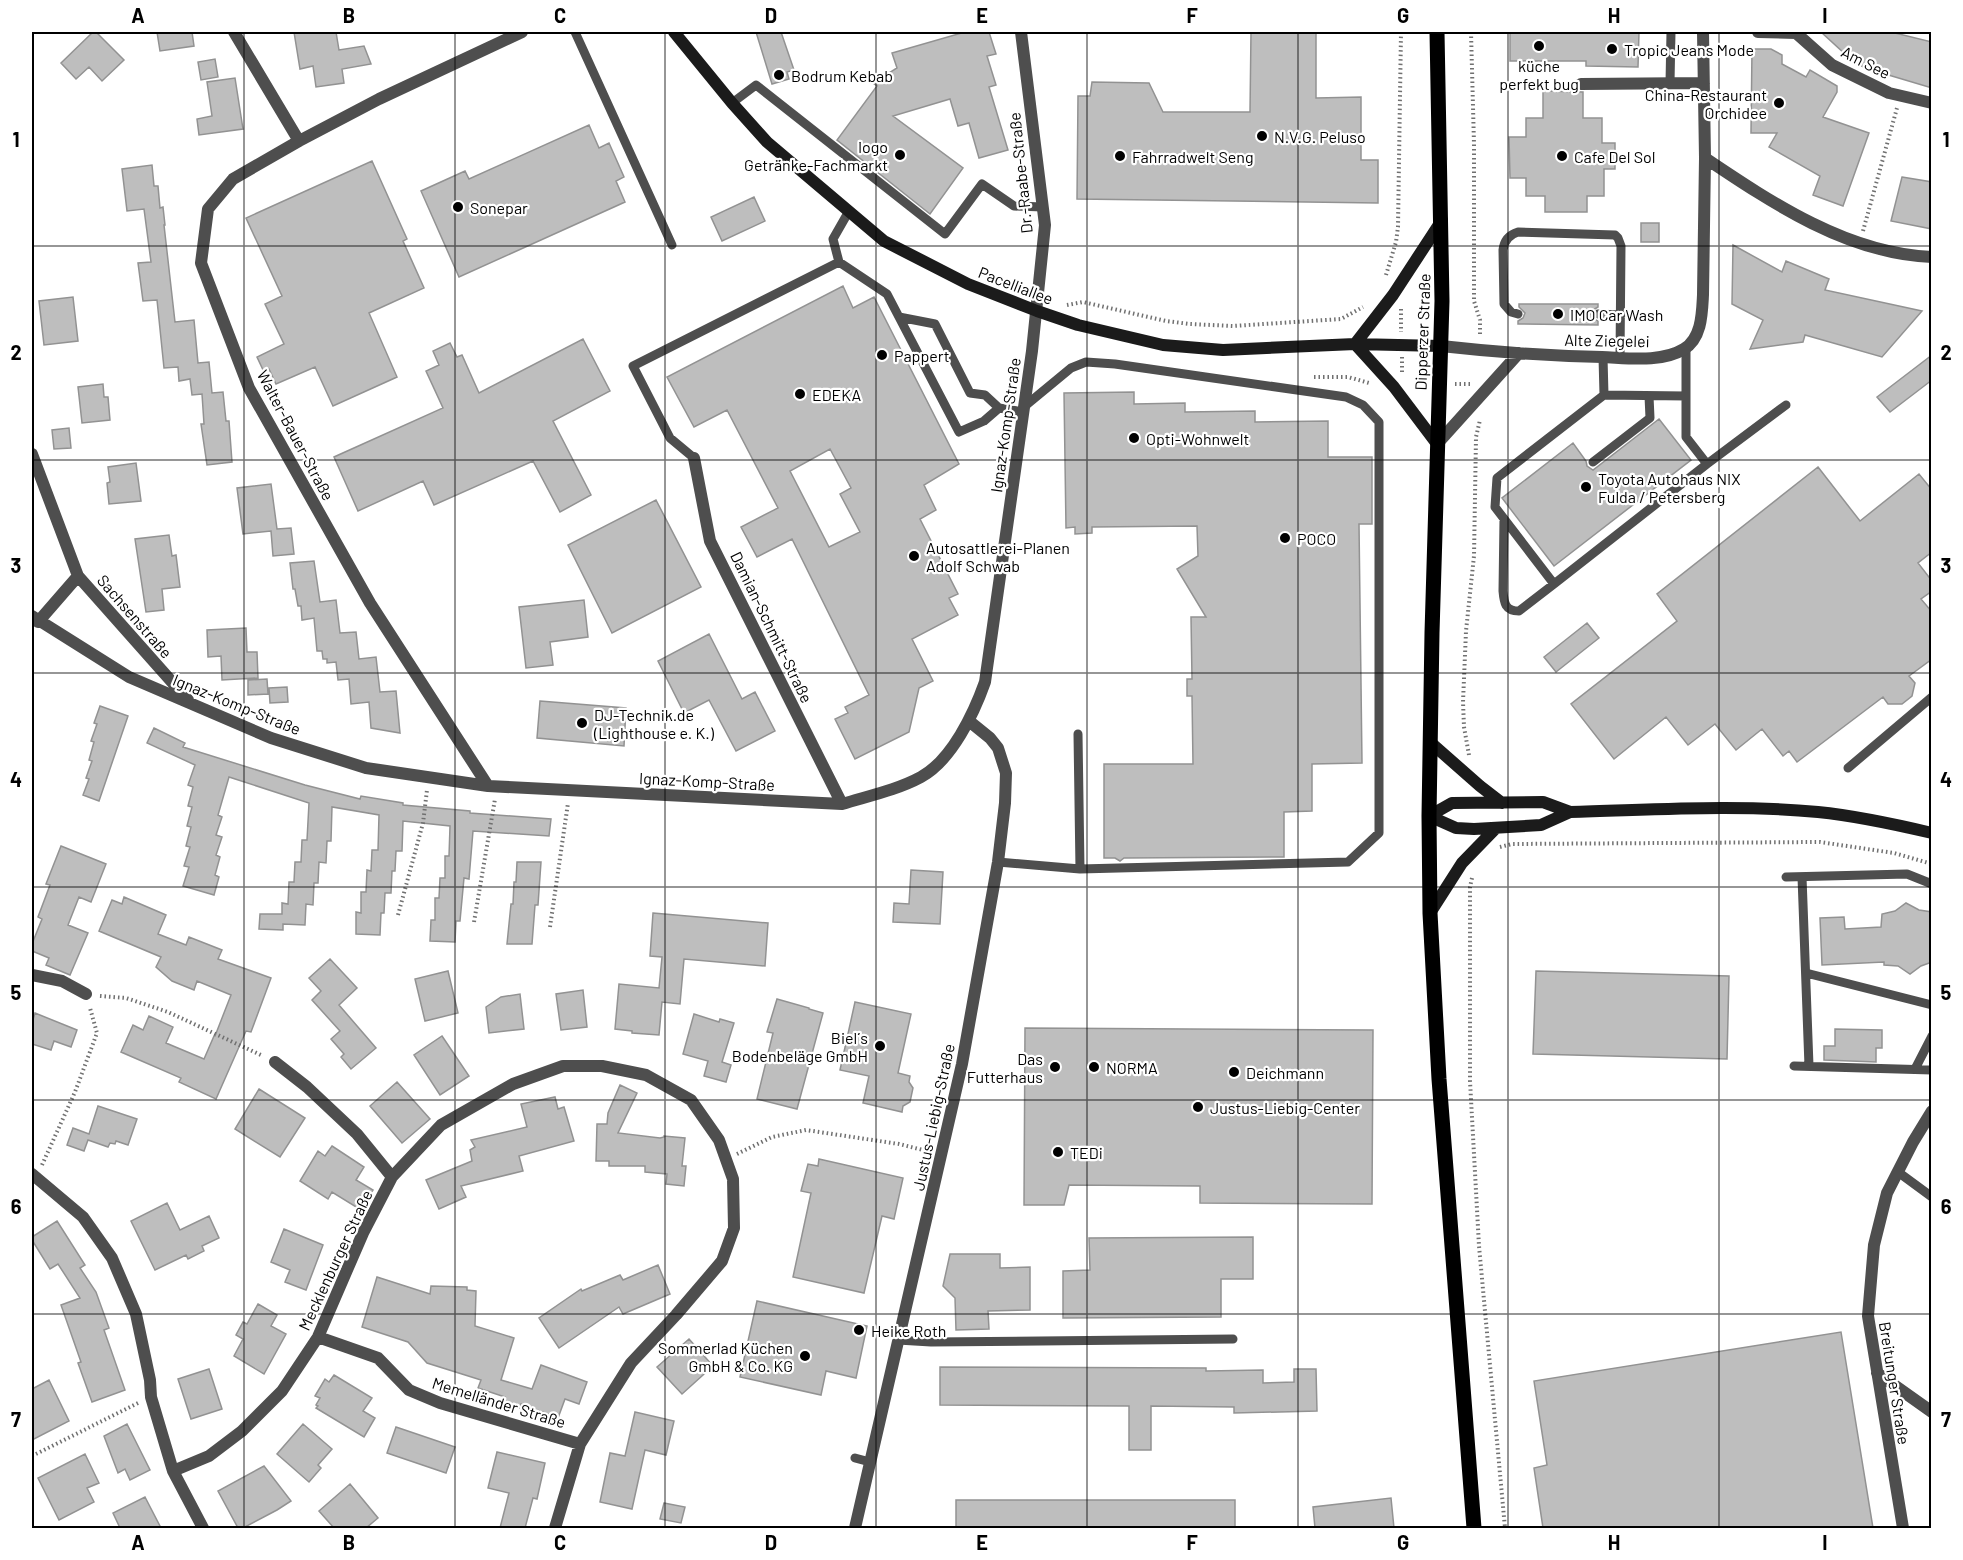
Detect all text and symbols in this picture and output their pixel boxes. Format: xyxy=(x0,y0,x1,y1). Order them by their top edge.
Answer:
text: A xyxy=(131,3,145,27)
text: B xyxy=(343,3,355,27)
text: C xyxy=(554,3,566,27)
text: D xyxy=(765,3,777,27)
text: E xyxy=(976,3,988,27)
text: F xyxy=(1186,3,1198,27)
text: G xyxy=(1397,3,1409,27)
text: H xyxy=(1608,3,1620,27)
text: I xyxy=(1822,3,1828,27)
marker: küche perfekt bug xyxy=(1532,39,1546,53)
place label: Tropic Jeans Mode xyxy=(1624,40,1754,59)
marker: Tropic Jeans Mode xyxy=(1605,42,1619,56)
street label: Am See xyxy=(1838,42,1894,82)
place label: küche perfekt bug xyxy=(1499,56,1579,93)
place label: Bodrum Kebab xyxy=(791,66,893,85)
marker: Bodrum Kebab xyxy=(772,68,786,82)
place label: China-Restaurant Orchidee xyxy=(1645,85,1767,122)
marker: China-Restaurant Orchidee xyxy=(1772,96,1786,110)
street label: Dr.-Raabe-Straße xyxy=(1004,111,1036,235)
text: 1 xyxy=(12,127,20,151)
place label: N.V.G. Peluso xyxy=(1274,127,1366,146)
text: 1 xyxy=(1942,127,1950,151)
marker: N.V.G. Peluso xyxy=(1255,129,1269,143)
place label: logo Getränke-Fachmarkt xyxy=(744,137,888,174)
place label: Fahrradwelt Seng xyxy=(1132,147,1253,166)
place label: Cafe Del Sol xyxy=(1574,147,1655,166)
marker: logo Getränke-Fachmarkt xyxy=(893,148,907,162)
marker: Fahrradwelt Seng xyxy=(1113,149,1127,163)
marker: Cafe Del Sol xyxy=(1555,149,1569,163)
place label: Sonepar xyxy=(470,198,528,217)
marker: Sonepar xyxy=(451,200,465,214)
street label: Pacelliallee xyxy=(976,262,1056,308)
street label: Dipperzer Straße xyxy=(1410,273,1434,391)
place label: IMO Car Wash xyxy=(1570,305,1663,324)
marker: IMO Car Wash xyxy=(1551,307,1565,321)
street label: Alte Ziegelei xyxy=(1564,330,1650,350)
text: 2 xyxy=(10,340,22,364)
text: 2 xyxy=(1940,340,1952,364)
place label: Pappert xyxy=(894,346,950,365)
marker: Pappert xyxy=(875,348,889,362)
street label: Ignaz-Komp-Straße xyxy=(986,356,1024,494)
street label: Walter-Bauer-Straße xyxy=(254,366,338,504)
place label: EDEKA xyxy=(812,385,861,404)
marker: EDEKA xyxy=(793,387,807,401)
place label: Opti-Wohnwelt xyxy=(1146,429,1249,448)
marker: Opti-Wohnwelt xyxy=(1127,431,1141,445)
place label: Toyota Autohaus NIX Fulda / Petersberg xyxy=(1598,469,1741,506)
marker: Toyota Autohaus NIX Fulda / Petersberg xyxy=(1579,480,1593,494)
place label: POCO xyxy=(1297,529,1336,548)
marker: POCO xyxy=(1278,531,1292,545)
place label: Autosattlerei-Planen Adolf Schwab xyxy=(926,538,1070,575)
street label: Damian-Schmitt-Straße xyxy=(727,548,817,706)
marker: Autosattlerei-Planen Adolf Schwab xyxy=(907,549,921,563)
text: 3 xyxy=(11,553,21,577)
text: 3 xyxy=(1941,553,1951,577)
street label: Sachsenstraße xyxy=(94,570,176,662)
street label: Ignaz-Komp-Straße xyxy=(170,670,304,738)
place label: DJ-Technik.de (Lighthouse e. K.) xyxy=(593,705,715,742)
marker: DJ-Technik.de (Lighthouse e. K.) xyxy=(575,716,589,730)
text: 4 xyxy=(10,767,22,791)
text: 4 xyxy=(1940,767,1952,791)
street label: Ignaz-Komp-Straße xyxy=(639,768,775,794)
text: 5 xyxy=(11,980,22,1004)
text: 5 xyxy=(1941,980,1952,1004)
place label: Biel´s Bodenbeläge GmbH xyxy=(732,1028,868,1065)
marker: Biel´s Bodenbeläge GmbH xyxy=(873,1039,887,1053)
street label: Justus-Liebig-Straße xyxy=(908,1042,958,1192)
place label: Das Futterhaus xyxy=(967,1049,1043,1086)
place label: NORMA xyxy=(1106,1058,1158,1077)
marker: Das Futterhaus xyxy=(1048,1060,1062,1074)
marker: NORMA xyxy=(1087,1060,1101,1074)
place label: Deichmann xyxy=(1246,1063,1324,1082)
marker: Deichmann xyxy=(1227,1065,1241,1079)
place label: Justus-Liebig-Center xyxy=(1210,1098,1360,1117)
marker: Justus-Liebig-Center xyxy=(1191,1100,1205,1114)
place label: TEDi xyxy=(1070,1143,1103,1162)
marker: TEDi xyxy=(1051,1145,1065,1159)
street label: Mecklenburger Straße xyxy=(294,1187,376,1333)
text: 6 xyxy=(11,1194,22,1218)
text: 6 xyxy=(1941,1194,1952,1218)
street label: Breitunger Straße xyxy=(1876,1320,1914,1446)
place label: Heike Roth xyxy=(871,1321,946,1340)
marker: Heike Roth xyxy=(852,1323,866,1337)
place label: Sommerlad Küchen GmbH & Co. KG xyxy=(658,1338,793,1375)
marker: Sommerlad Küchen GmbH & Co. KG xyxy=(798,1349,812,1363)
street label: Memelländer Straße xyxy=(430,1373,568,1431)
text: 7 xyxy=(11,1407,21,1431)
text: 7 xyxy=(1941,1407,1951,1431)
text: A xyxy=(131,1530,145,1554)
text: B xyxy=(343,1530,355,1554)
text: C xyxy=(554,1530,566,1554)
text: D xyxy=(765,1530,777,1554)
text: E xyxy=(976,1530,988,1554)
text: F xyxy=(1186,1530,1198,1554)
text: G xyxy=(1397,1530,1409,1554)
text: H xyxy=(1608,1530,1620,1554)
text: I xyxy=(1822,1530,1828,1554)

